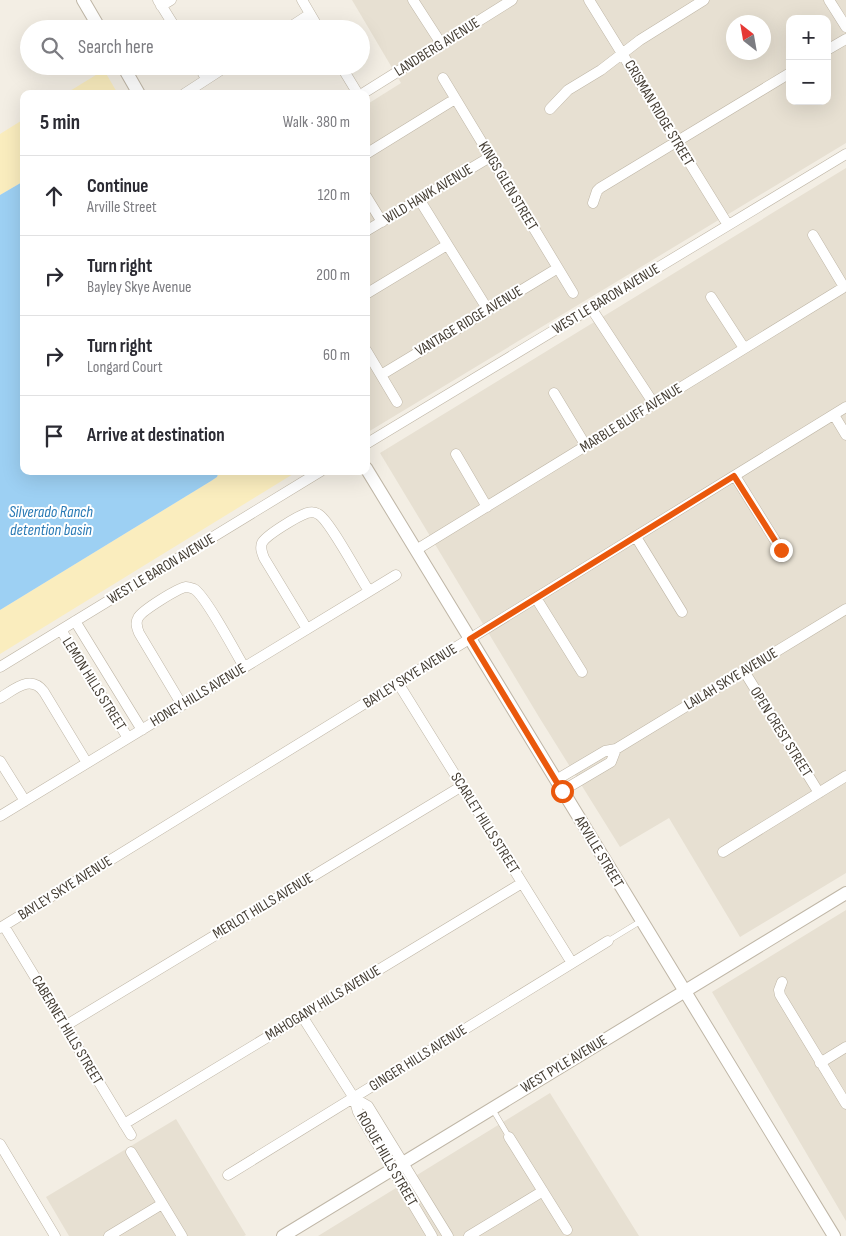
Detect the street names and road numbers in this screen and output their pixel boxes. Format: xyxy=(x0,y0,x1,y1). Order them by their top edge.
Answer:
street label: LANDBERG AVENUE xyxy=(391,13,483,81)
street label: CRISMAN RIDGE STREET xyxy=(620,57,698,169)
street label: KINGS GLEN STREET xyxy=(474,138,542,234)
street label: WILD HAWK AVENUE xyxy=(380,160,476,228)
street label: WEST LE BARON AVENUE xyxy=(549,259,663,339)
street label: VANTAGE RIDGE AVENUE xyxy=(412,281,526,361)
street label: MARBLE BLUFF AVENUE xyxy=(576,379,686,457)
street label: WEST LE BARON AVENUE xyxy=(104,529,218,609)
street label: LEMON HILLS STREET xyxy=(58,634,130,734)
street label: BAYLEY SKYE AVENUE xyxy=(359,640,461,712)
street label: LAILAH SKYE AVENUE xyxy=(681,644,781,714)
street label: HONEY HILLS AVENUE xyxy=(147,659,249,731)
street label: OPEN CREST STREET xyxy=(746,683,816,781)
street label: SCARLET HILLS STREET xyxy=(446,769,524,877)
street label: ARVILLE STREET xyxy=(570,812,628,891)
street label: BAYLEY SKYE AVENUE xyxy=(14,852,116,924)
street label: MERLOT HILLS AVENUE xyxy=(209,869,317,943)
street label: MAHOGANY HILLS AVENUE xyxy=(262,961,384,1045)
street label: CABERNET HILLS STREET xyxy=(27,972,107,1088)
street label: GINGER HILLS AVENUE xyxy=(366,1020,470,1096)
street label: WEST PYLE AVENUE xyxy=(517,1031,611,1097)
street label: ROGUE HILLS STREET xyxy=(352,1108,422,1210)

